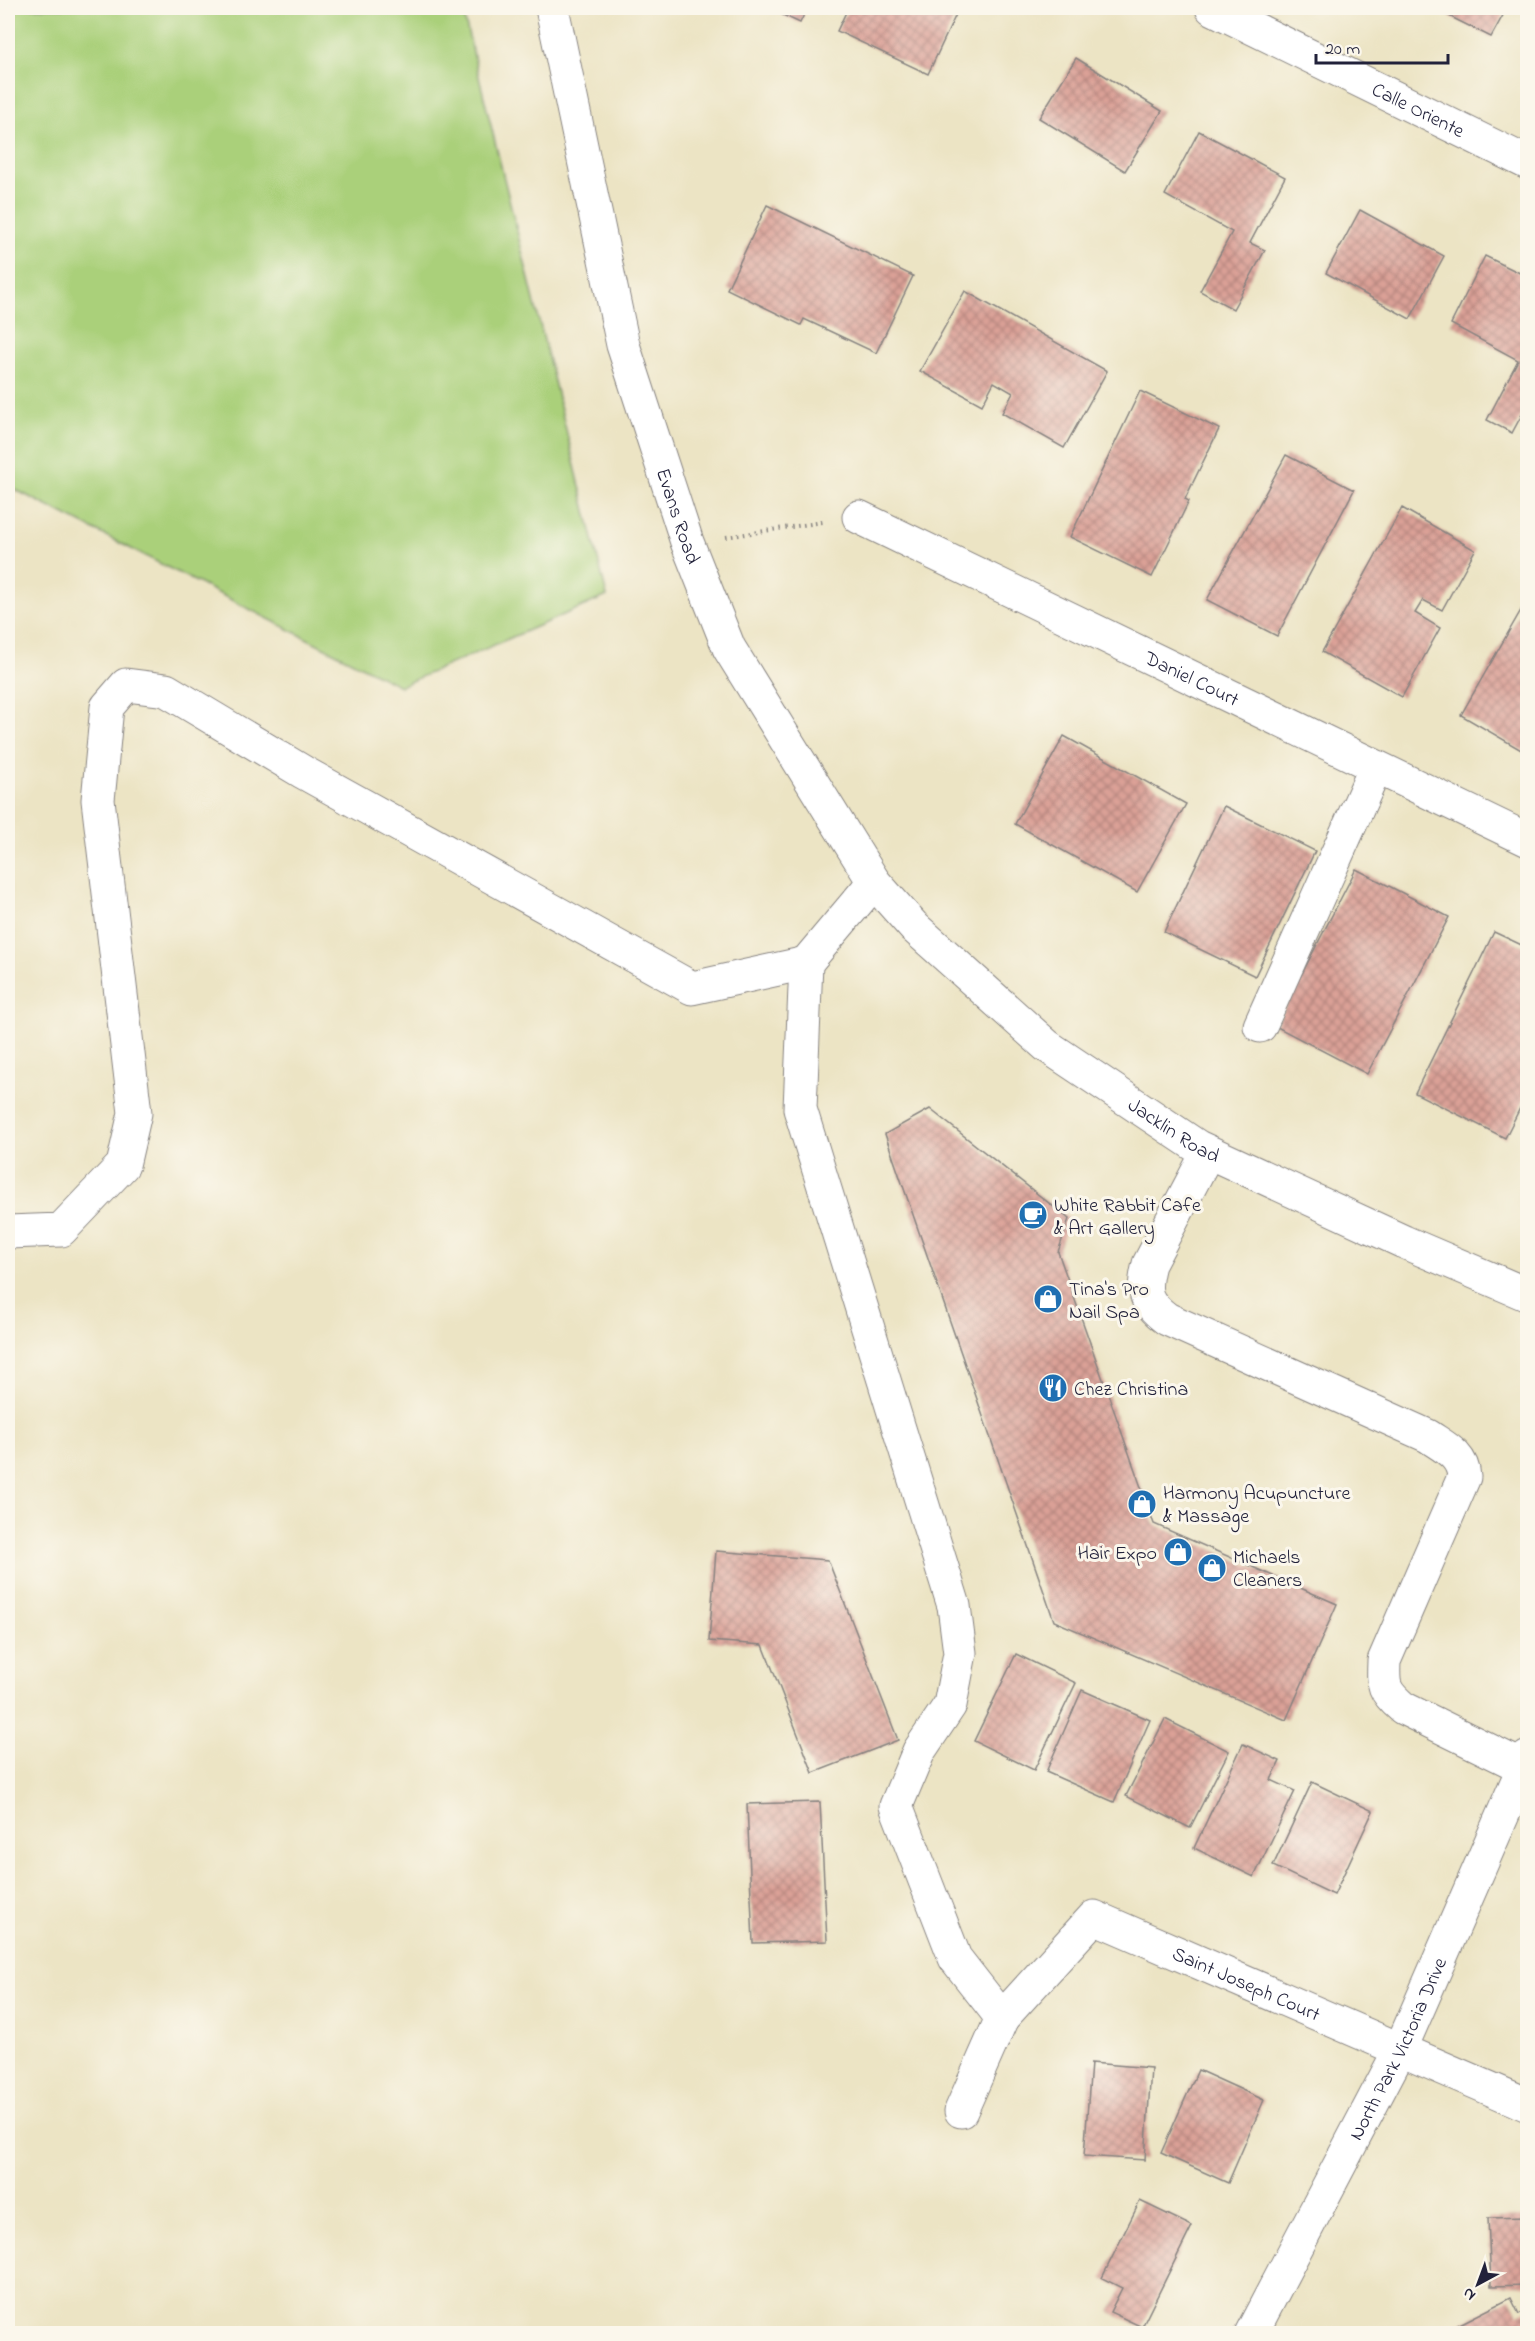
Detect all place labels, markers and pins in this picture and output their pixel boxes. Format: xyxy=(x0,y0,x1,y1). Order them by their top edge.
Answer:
place label: White Rabbit Cafe & Art Gallery xyxy=(1054,1192,1201,1244)
cafe icon: White Rabbit Cafe & Art Gallery xyxy=(1017,1199,1049,1231)
place label: Tina's Pro Nail Spa xyxy=(1069,1276,1149,1328)
shop icon: Tina's Pro Nail Spa xyxy=(1032,1283,1064,1315)
restaurant icon: Chez Christina xyxy=(1037,1372,1069,1404)
place label: Chez Christina xyxy=(1074,1376,1188,1405)
place label: Harmony Acupuncture & Massage xyxy=(1163,1480,1350,1533)
shop icon: Harmony Acupuncture & Massage xyxy=(1126,1488,1158,1520)
shop icon: Hair Expo xyxy=(1162,1536,1194,1568)
place label: Hair Expo xyxy=(1077,1540,1157,1569)
place label: Michaels Cleaners xyxy=(1233,1544,1302,1596)
shop icon: Michaels Cleaners xyxy=(1196,1552,1228,1584)

